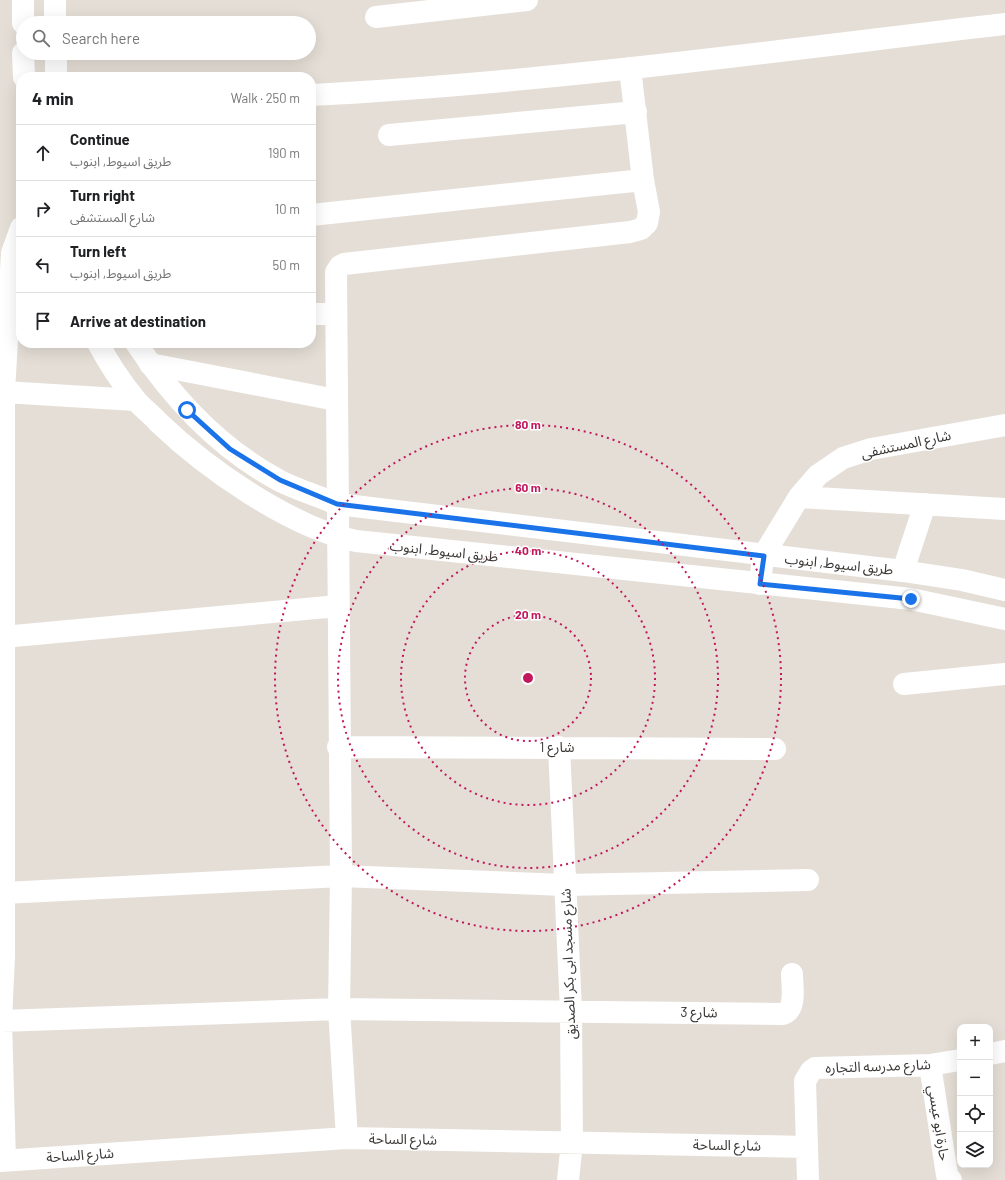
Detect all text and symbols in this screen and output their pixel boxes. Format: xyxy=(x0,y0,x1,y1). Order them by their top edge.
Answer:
search box xyxy=(16,16,316,60)
icon: search xyxy=(30,27,52,49)
text: Search here xyxy=(62,29,140,47)
text: 4 min xyxy=(32,88,74,108)
text: Walk · 250 m xyxy=(231,90,300,106)
text: Continue xyxy=(70,130,130,148)
icon: ahead xyxy=(32,142,54,164)
text: 190 m xyxy=(268,145,300,161)
text: طريق اسيوط, ابنوب xyxy=(70,153,171,169)
text: Turn right xyxy=(70,186,135,204)
icon: right xyxy=(32,198,54,220)
text: 10 m xyxy=(275,201,300,217)
text: شارع المستشفى xyxy=(70,209,155,225)
text: Turn left xyxy=(70,242,126,260)
icon: left xyxy=(32,254,54,276)
text: 50 m xyxy=(273,257,300,273)
text: طريق اسيوط, ابنوب xyxy=(70,265,171,281)
icon: arrive xyxy=(32,310,54,332)
text: Arrive at destination xyxy=(70,312,206,330)
route start xyxy=(178,401,196,419)
text: 80 m xyxy=(515,417,541,431)
street label: شارع المستشفى xyxy=(859,426,953,464)
text: 60 m xyxy=(515,480,541,494)
street label: طريق اسيوط, ابنوب xyxy=(389,536,499,567)
text: 40 m xyxy=(515,543,541,557)
street label: طريق اسيوط, ابنوب xyxy=(784,549,894,580)
route end xyxy=(902,590,920,608)
text: 20 m xyxy=(515,607,541,621)
centre of rings xyxy=(521,671,535,685)
street label: شارع 1 xyxy=(540,738,575,758)
street label: شارع مسجد ابى بكر الصديق xyxy=(556,888,582,1040)
street label: شارع 3 xyxy=(680,1003,718,1023)
map controls xyxy=(957,1024,993,1168)
button: + xyxy=(957,1024,993,1060)
street label: شارع مدرسه التجاره xyxy=(825,1055,931,1079)
button: − xyxy=(957,1060,993,1096)
street label: حارة ابو عيسي xyxy=(922,1084,954,1162)
button: locate xyxy=(957,1096,993,1132)
street label: شارع الساحة xyxy=(369,1129,437,1151)
button: layers xyxy=(957,1132,993,1168)
street label: شارع الساحة xyxy=(693,1135,761,1157)
street label: شارع الساحة xyxy=(45,1144,115,1168)

